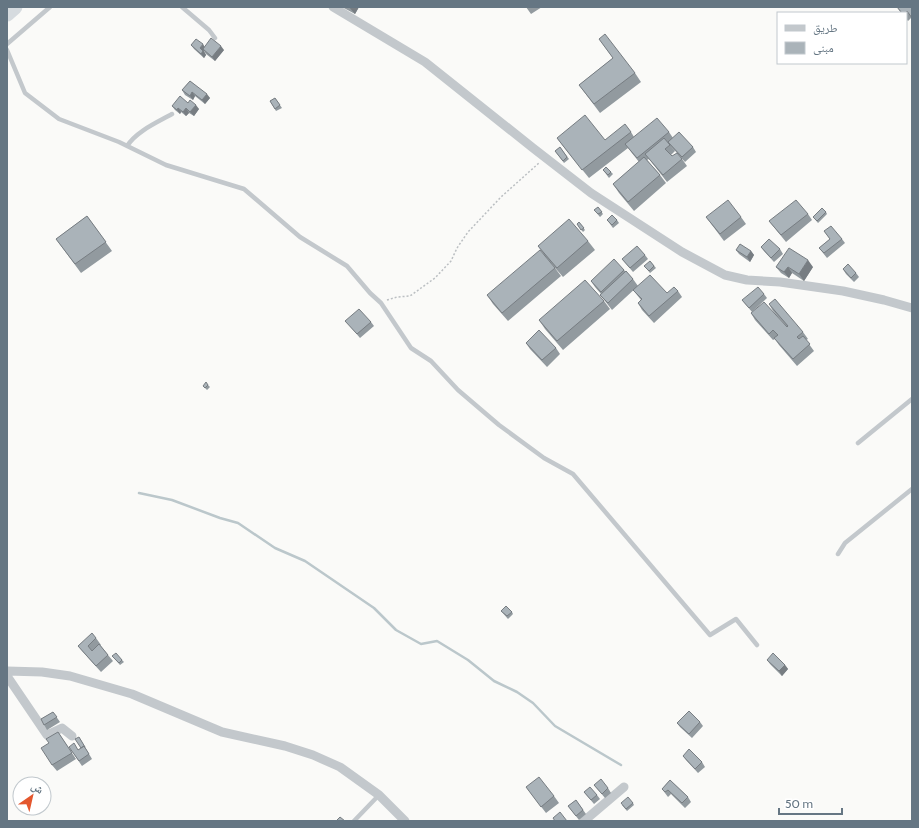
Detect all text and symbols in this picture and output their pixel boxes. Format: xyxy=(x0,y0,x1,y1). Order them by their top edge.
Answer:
legend xyxy=(777,12,907,64)
text: طريق xyxy=(813,20,838,35)
text: مبنى xyxy=(813,40,834,55)
north arrow xyxy=(12,776,52,816)
text: ش xyxy=(28,779,47,798)
scale bar xyxy=(779,790,842,816)
text: 50 m xyxy=(785,796,813,811)

